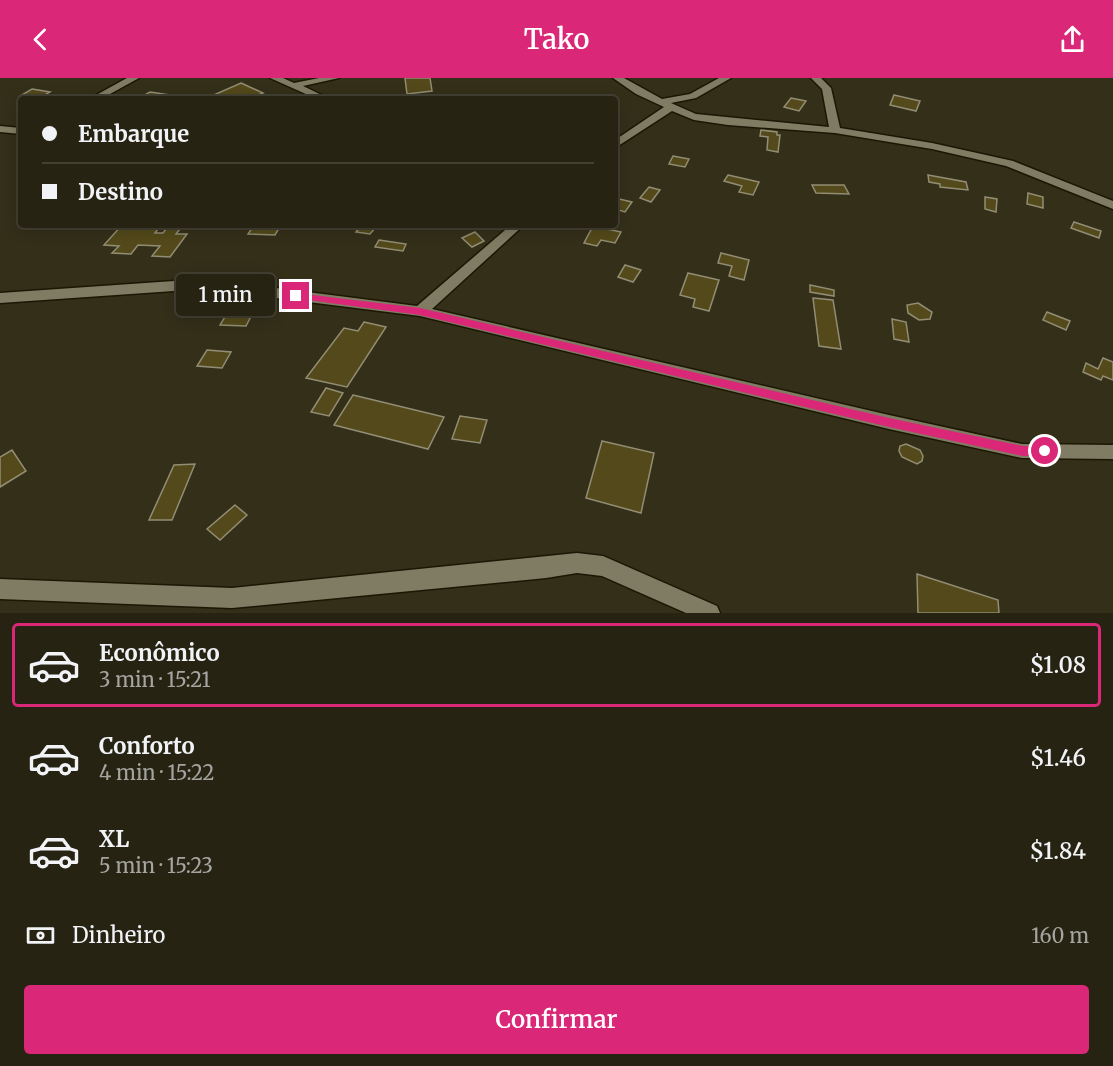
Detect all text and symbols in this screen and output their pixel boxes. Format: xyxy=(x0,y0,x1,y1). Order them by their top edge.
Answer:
text: Tako xyxy=(524,22,589,56)
icon: back xyxy=(24,23,57,56)
icon: share xyxy=(1056,23,1089,56)
text: Embarque xyxy=(78,120,189,148)
text: Destino xyxy=(78,178,163,206)
callout: 1 min xyxy=(176,275,275,317)
text: 1 min xyxy=(199,282,252,307)
route end xyxy=(282,282,309,309)
route start xyxy=(1031,437,1058,464)
icon: car xyxy=(27,638,81,692)
text: Econômico xyxy=(99,639,220,667)
text: $1.08 xyxy=(1030,651,1086,679)
text: 3 min · 15:21 xyxy=(99,667,210,692)
icon: car xyxy=(27,731,81,785)
text: Conforto xyxy=(99,732,195,760)
text: $1.46 xyxy=(1030,744,1086,772)
text: 4 min · 15:22 xyxy=(99,760,214,785)
icon: car xyxy=(27,824,81,878)
text: XL xyxy=(99,825,129,853)
text: $1.84 xyxy=(1030,837,1086,865)
text: 5 min · 15:23 xyxy=(99,853,213,878)
icon: cash xyxy=(24,919,57,952)
text: Dinheiro xyxy=(72,921,165,949)
text: 160 m xyxy=(1031,923,1089,948)
button: Confirmar xyxy=(24,985,1089,1054)

